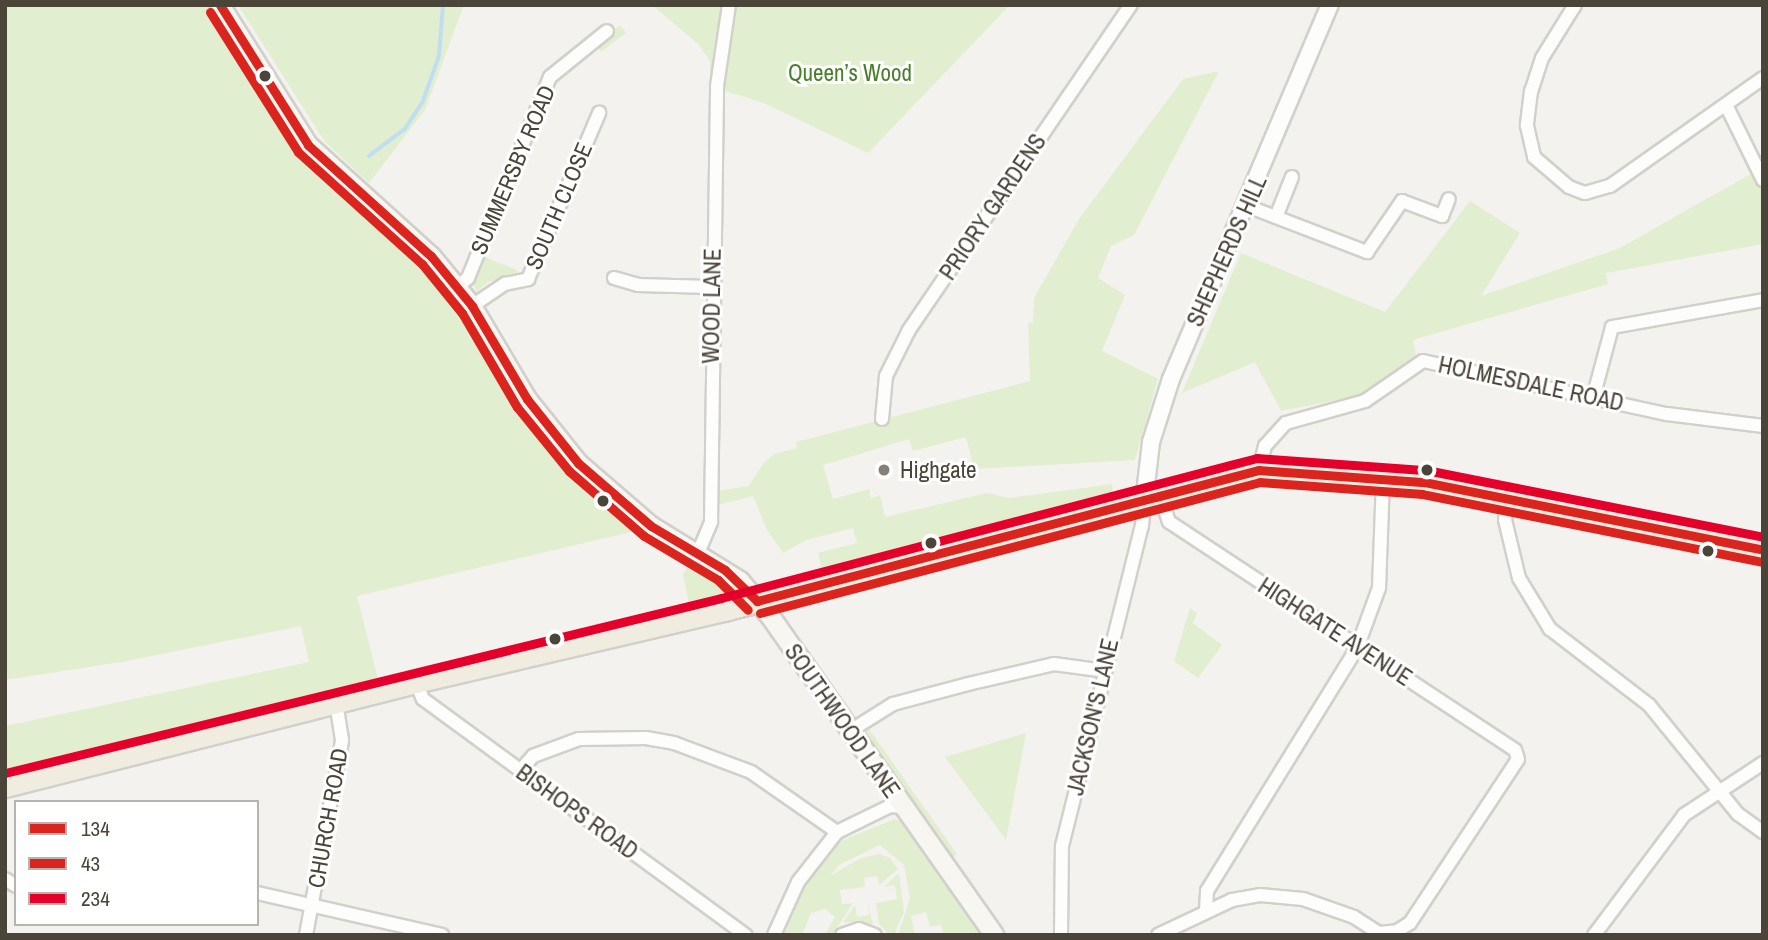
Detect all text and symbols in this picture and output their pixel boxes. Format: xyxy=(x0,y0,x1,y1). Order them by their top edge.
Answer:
park label: Queen’s Wood xyxy=(788,59,912,87)
unlabelled marker xyxy=(258,69,272,83)
street label: SUMMERSBY ROAD xyxy=(465,81,561,259)
street label: PRIORY GARDENS xyxy=(934,129,1052,285)
street label: SOUTH CLOSE xyxy=(520,138,598,274)
street label: SHEPHERDS HILL xyxy=(1181,171,1273,331)
street label: WOOD LANE xyxy=(697,248,727,364)
street label: HOLMESDALE ROAD xyxy=(1436,351,1626,417)
place label: Highgate xyxy=(900,456,977,484)
marker: Highgate xyxy=(874,460,894,480)
unlabelled marker xyxy=(1420,463,1434,477)
unlabelled marker xyxy=(596,494,610,508)
unlabelled marker xyxy=(924,536,938,550)
unlabelled marker xyxy=(1701,544,1715,558)
street label: HIGHGATE AVENUE xyxy=(1253,572,1417,692)
unlabelled marker xyxy=(548,632,562,646)
street label: JACKSON'S LANE xyxy=(1062,636,1124,798)
street label: SOUTHWOOD LANE xyxy=(779,639,905,803)
street label: CHURCH ROAD xyxy=(302,746,354,890)
street label: BISHOPS ROAD xyxy=(511,759,643,865)
legend xyxy=(14,800,259,926)
text: 134 xyxy=(81,814,110,843)
text: 43 xyxy=(81,849,100,878)
text: 234 xyxy=(81,884,110,913)

